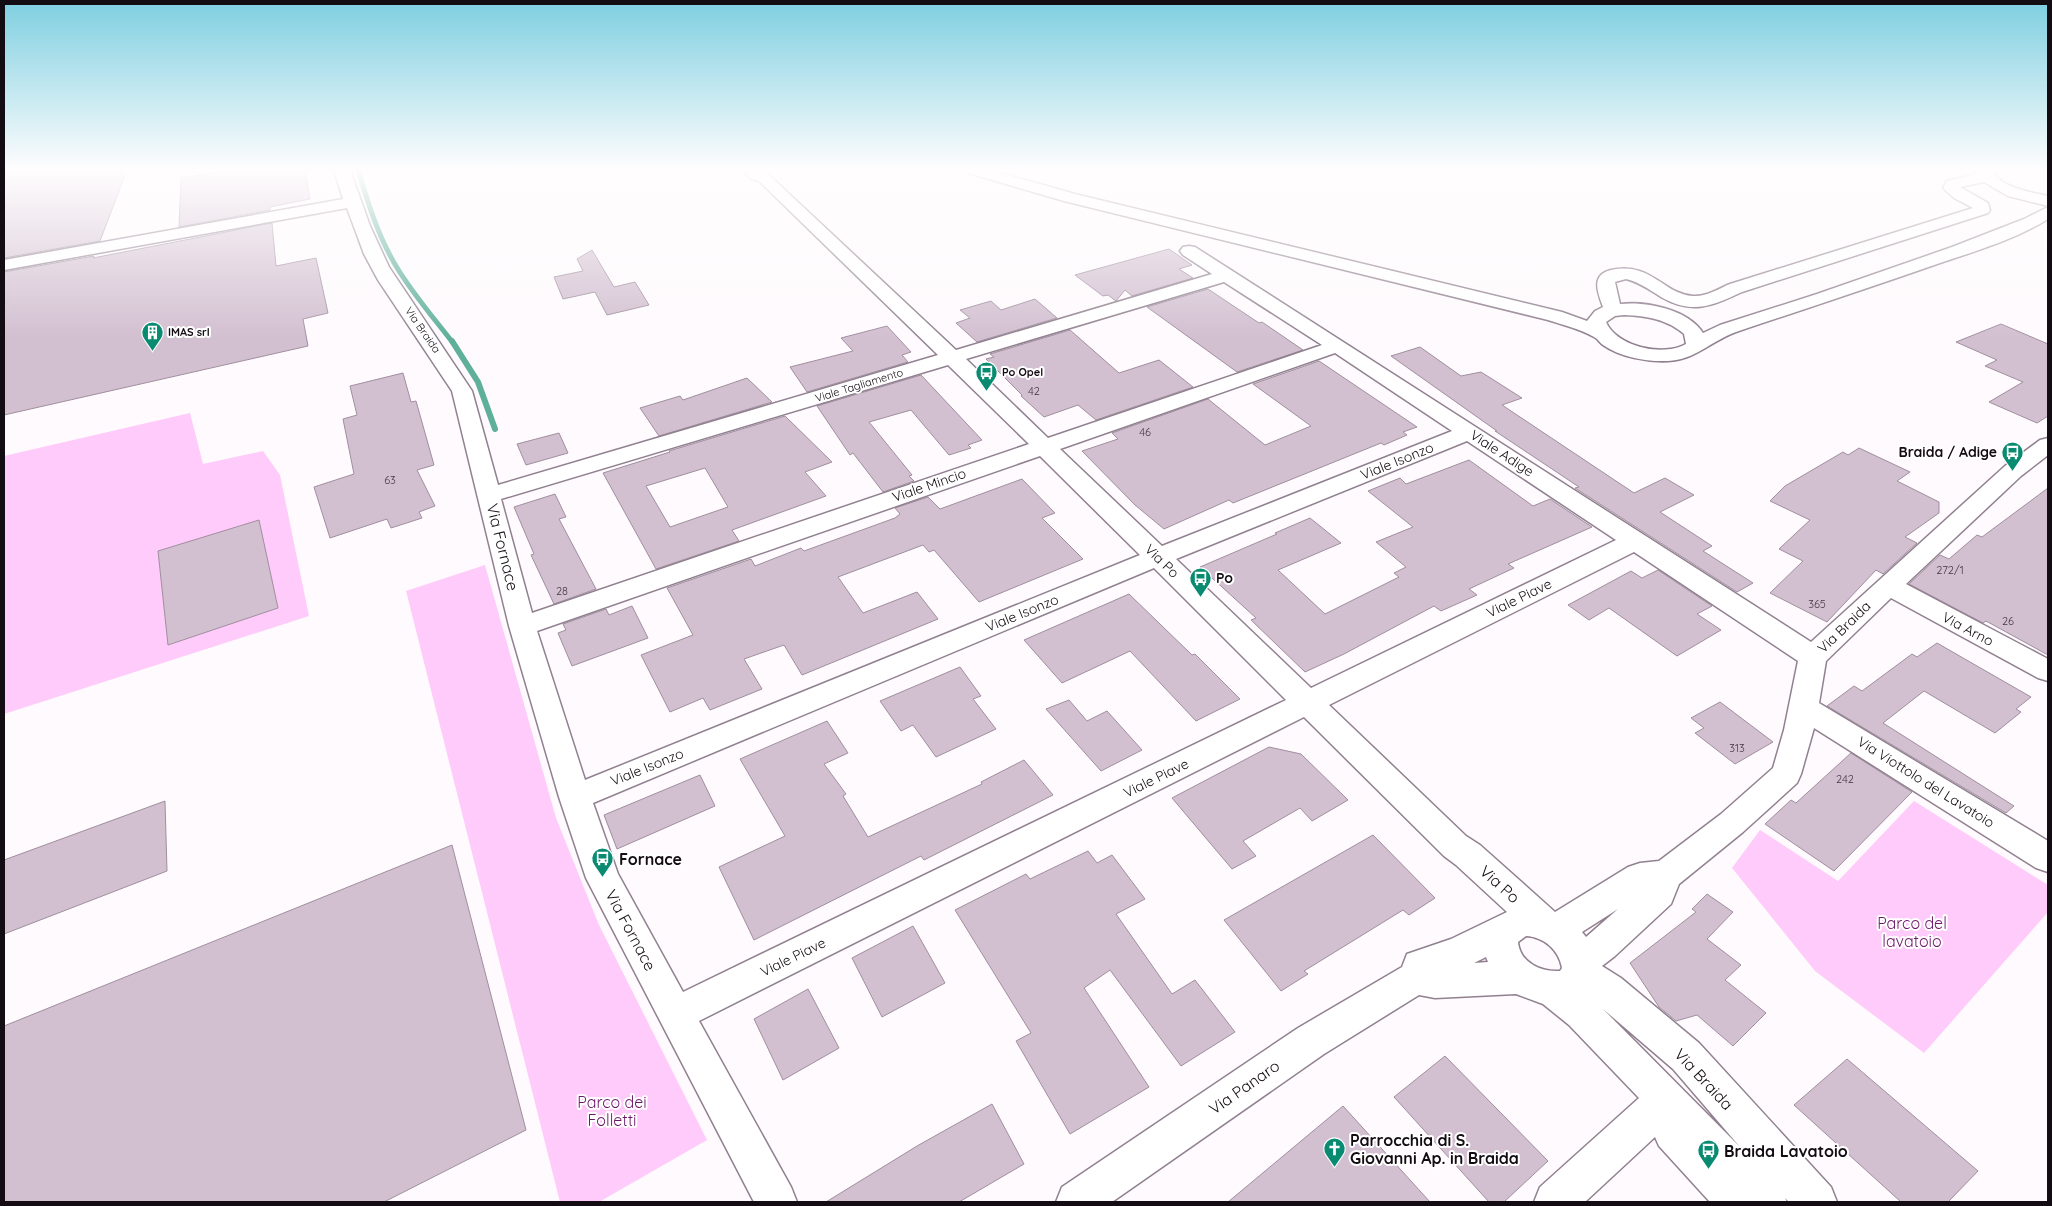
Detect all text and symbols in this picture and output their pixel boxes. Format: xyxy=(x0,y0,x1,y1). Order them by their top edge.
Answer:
street label: Via Braida xyxy=(402,304,444,356)
building icon: IMAS srl xyxy=(140,320,164,351)
place label: IMAS srl xyxy=(168,325,210,339)
bus stop icon: Po Opel xyxy=(974,360,998,391)
street label: Viale Tagliamento xyxy=(813,365,905,405)
place label: Po Opel xyxy=(1002,365,1043,379)
house number: 42 xyxy=(1028,384,1040,398)
house number: 46 xyxy=(1139,425,1151,439)
street label: Viale Adige xyxy=(1467,426,1537,480)
street label: Viale Isonzo xyxy=(1358,438,1436,484)
bus stop icon: Braida / Adige xyxy=(2001,440,2025,471)
place label: Braida / Adige xyxy=(1898,443,1997,461)
street label: Viale Mincio xyxy=(890,464,968,506)
house number: 63 xyxy=(384,473,396,487)
street label: Via Fornace xyxy=(483,501,523,593)
street label: Via Po xyxy=(1141,540,1183,582)
house number: 272/1 xyxy=(1936,563,1964,577)
bus stop icon: Po xyxy=(1188,566,1212,597)
place label: Po xyxy=(1216,569,1233,587)
street label: Viale Piave xyxy=(1483,574,1555,622)
house number: 28 xyxy=(556,584,568,598)
street label: Viale Isonzo xyxy=(983,590,1061,636)
house number: 365 xyxy=(1808,597,1826,611)
street label: Via Braida xyxy=(1814,597,1874,657)
street label: Via Arno xyxy=(1939,608,1997,650)
house number: 26 xyxy=(2002,614,2014,628)
street label: Via Viottolo del Lavatoio xyxy=(1854,732,1998,832)
house number: 313 xyxy=(1729,741,1745,755)
street label: Viale Isonzo xyxy=(608,744,686,790)
street label: Viale Piave xyxy=(1120,754,1192,802)
house number: 242 xyxy=(1836,772,1854,786)
bus stop icon: Fornace xyxy=(591,847,615,878)
place label: Fornace xyxy=(619,849,682,869)
street label: Via Po xyxy=(1476,861,1524,907)
street label: Via Fornace xyxy=(601,886,661,974)
park label: Parco del lavatoio xyxy=(1877,913,1947,951)
street label: Viale Piave xyxy=(757,933,829,981)
street label: Via Braida xyxy=(1670,1044,1738,1114)
street label: Via Panaro xyxy=(1205,1055,1283,1119)
park label: Parco dei Folletti xyxy=(577,1092,647,1130)
place label: Parrocchia di S. Giovanni Ap. in Braida xyxy=(1350,1130,1519,1168)
church icon: Parrocchia di S. Giovanni Ap. in Braida xyxy=(1322,1137,1346,1168)
bus stop icon: Braida Lavatoio xyxy=(1696,1139,1720,1170)
place label: Braida Lavatoio xyxy=(1724,1141,1848,1161)

